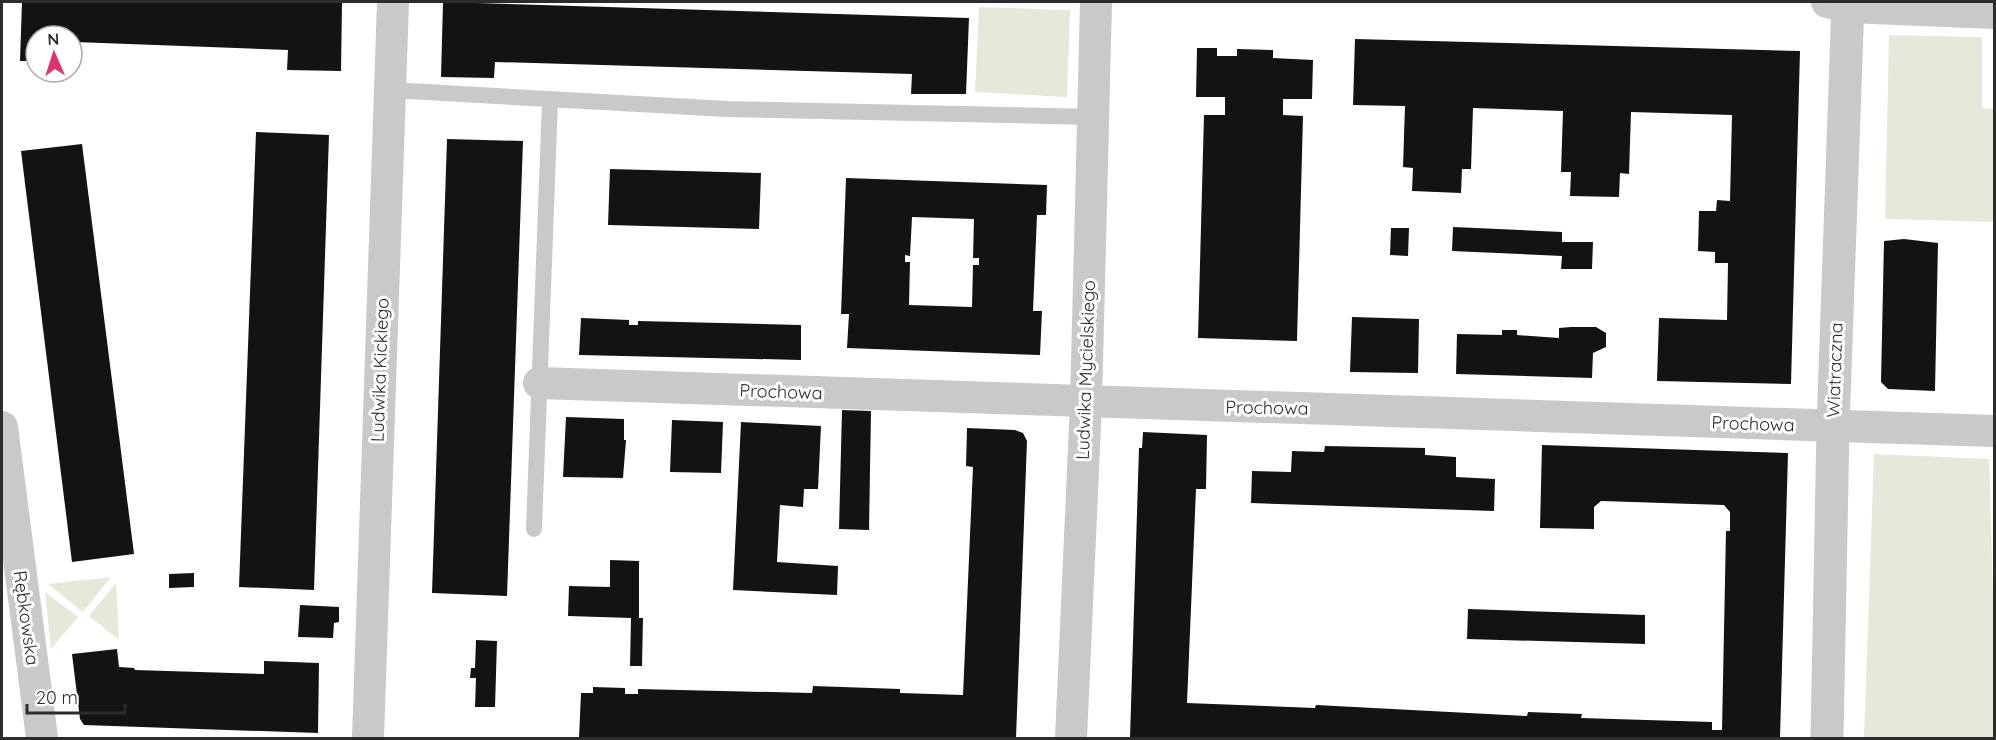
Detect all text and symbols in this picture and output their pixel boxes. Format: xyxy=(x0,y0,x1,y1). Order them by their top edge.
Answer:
north arrow xyxy=(24,24,84,84)
text: N xyxy=(47,29,60,49)
street label: Ludwika Mycielskiego xyxy=(1071,280,1100,460)
street label: Ludwika Kickiego xyxy=(365,298,394,442)
street label: Wiatraczna xyxy=(1821,322,1848,418)
street label: Prochowa xyxy=(739,379,823,404)
street label: Prochowa xyxy=(1225,395,1309,420)
street label: Prochowa xyxy=(1711,411,1795,436)
street label: Rębkowska xyxy=(8,569,45,667)
scale bar xyxy=(27,677,124,715)
text: 20 m xyxy=(36,686,78,709)

